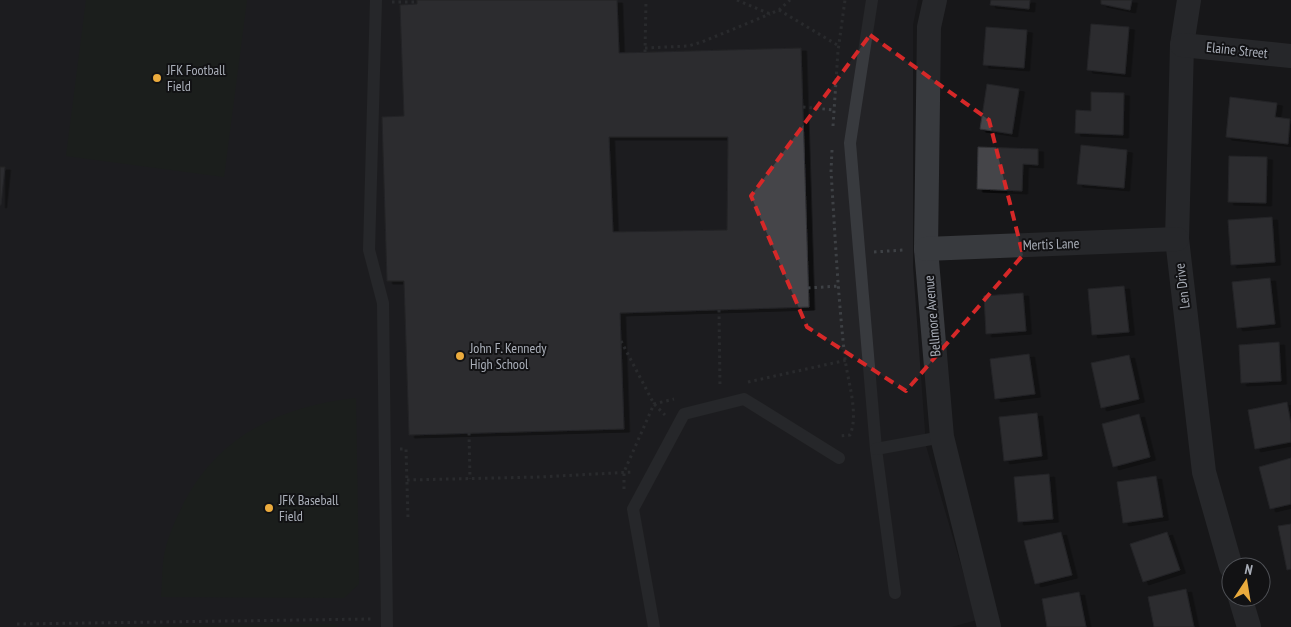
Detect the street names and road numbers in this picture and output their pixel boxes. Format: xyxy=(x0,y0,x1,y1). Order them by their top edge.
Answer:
street label: Elaine Street xyxy=(1205,38,1269,62)
street label: Mertis Lane xyxy=(1022,234,1080,254)
street label: Len Drive xyxy=(1170,262,1194,310)
street label: Bellmore Avenue xyxy=(919,274,945,357)

